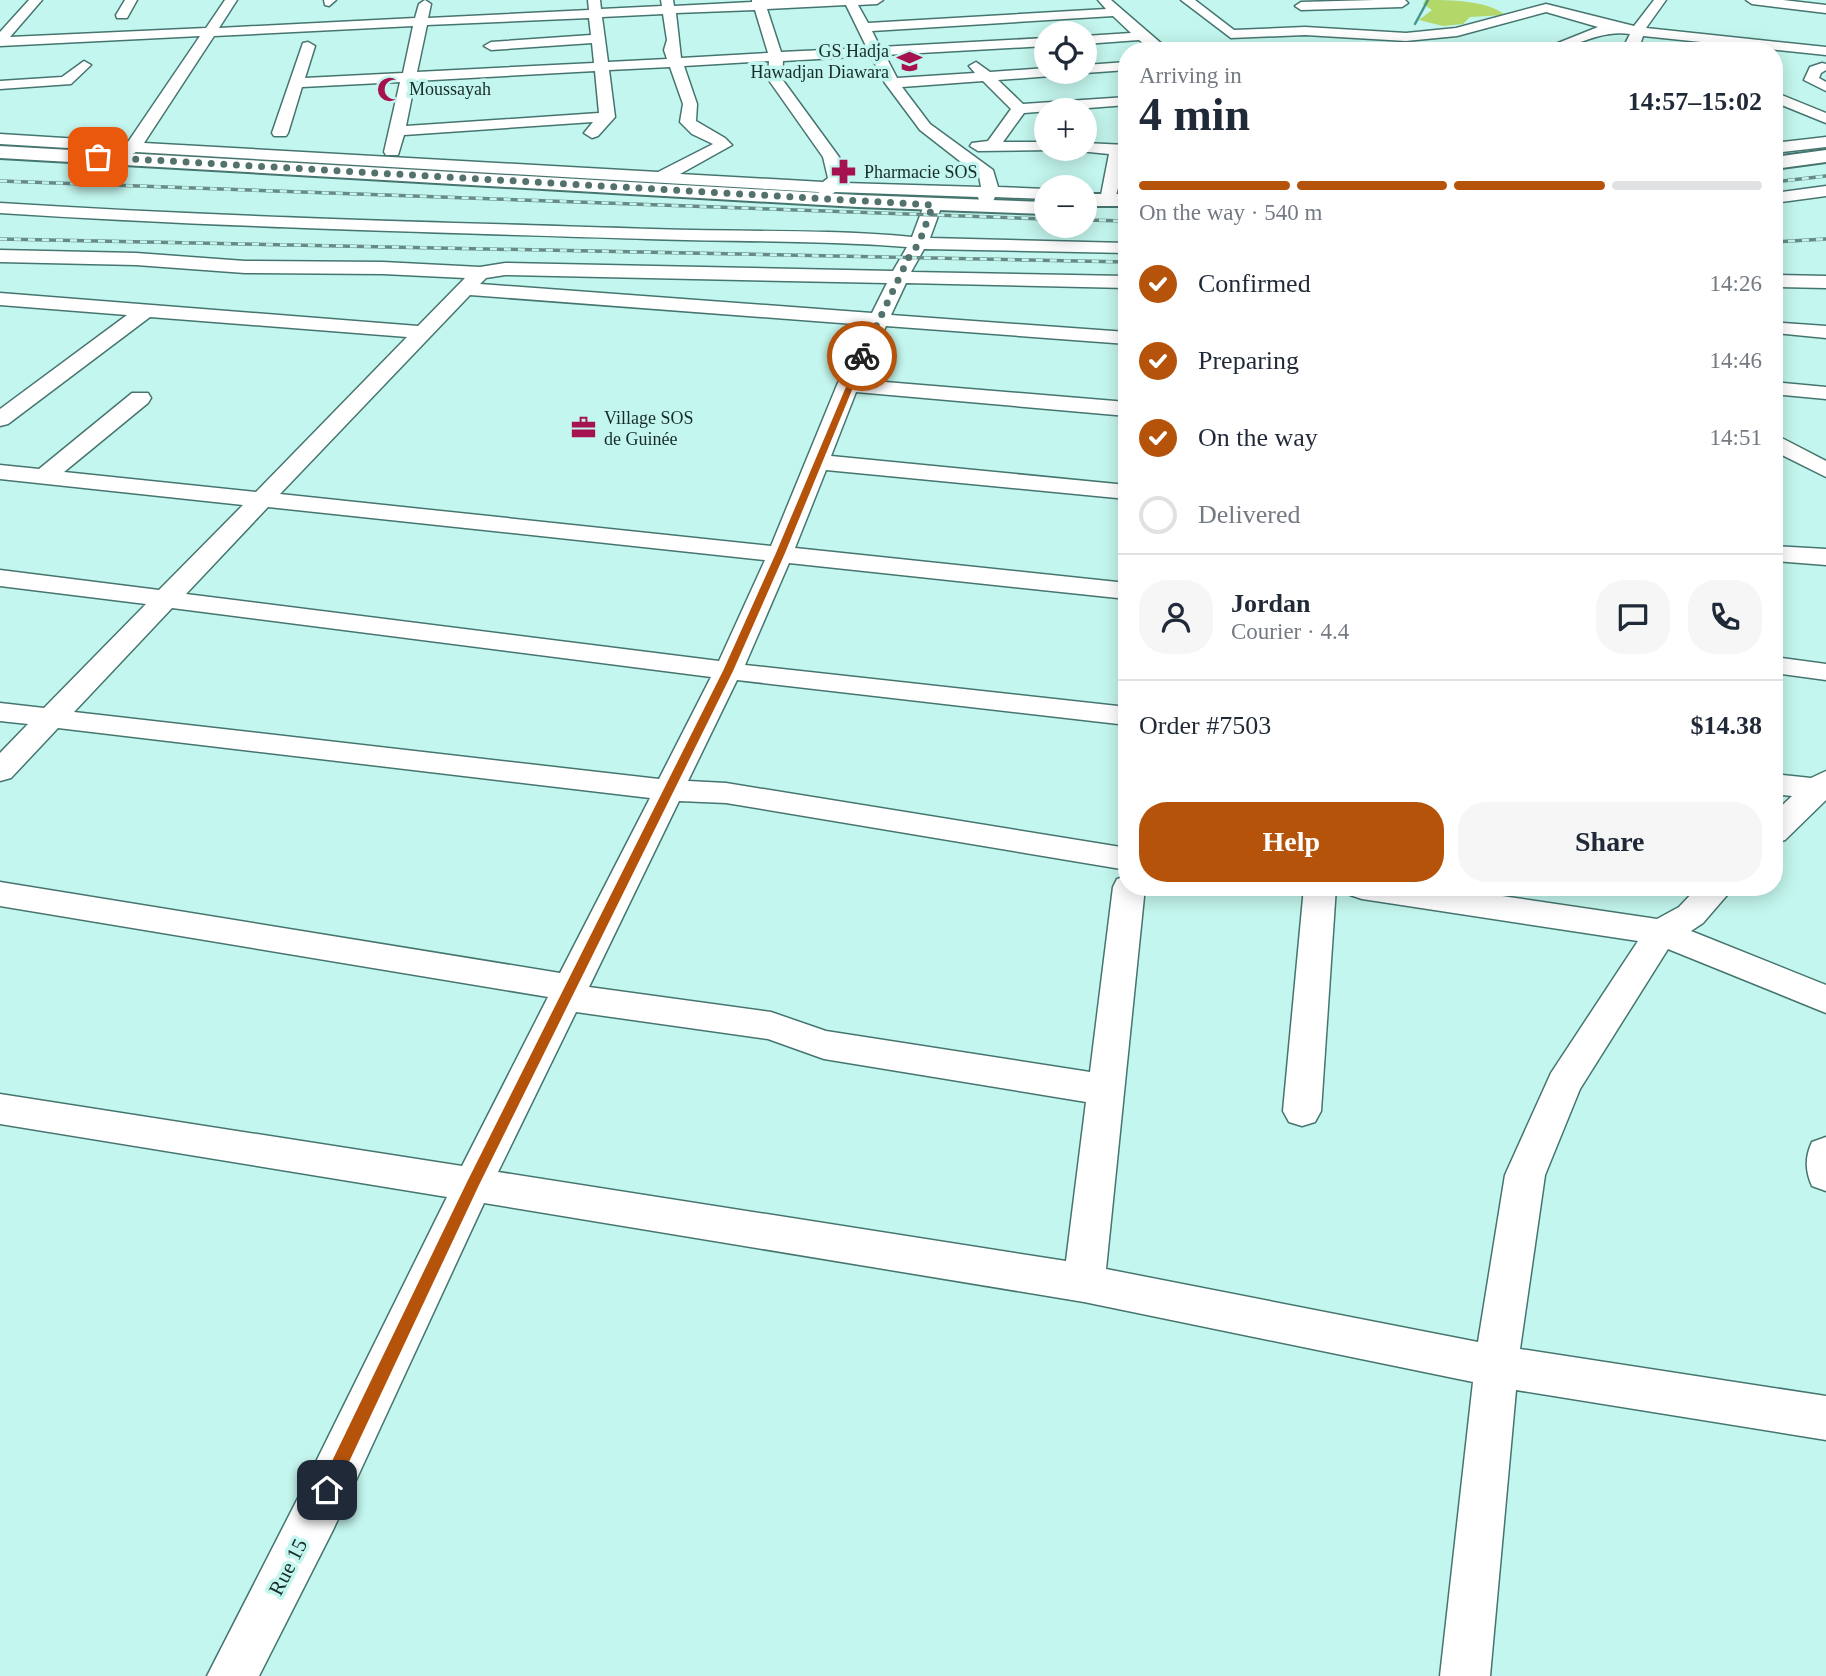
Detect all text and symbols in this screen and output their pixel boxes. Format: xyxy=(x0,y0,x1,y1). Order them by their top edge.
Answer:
map controls xyxy=(1034,21,1097,238)
button: locate xyxy=(1034,21,1097,84)
place label: GS Hadja Hawadjan Diawara xyxy=(751,41,889,82)
school or university icon: GS Hadja Hawadjan Diawara xyxy=(895,47,923,75)
text: Arriving in xyxy=(1139,63,1242,88)
mosque icon: Moussayah xyxy=(375,75,403,103)
place label: Moussayah xyxy=(409,79,491,99)
text: 14:57–15:02 xyxy=(1628,87,1762,116)
text: 4 min xyxy=(1139,89,1250,140)
button: + xyxy=(1034,98,1097,161)
pin xyxy=(68,127,128,187)
icon: bag xyxy=(79,138,117,176)
pharmacy icon: Pharmacie SOS xyxy=(830,158,858,186)
place label: Pharmacie SOS xyxy=(864,162,977,182)
button: − xyxy=(1034,175,1097,238)
text: On the way · 540 m xyxy=(1139,200,1322,225)
icon: check xyxy=(1139,265,1177,303)
text: Confirmed xyxy=(1198,269,1311,298)
text: 14:26 xyxy=(1710,271,1762,296)
courier xyxy=(827,321,897,391)
icon: bike xyxy=(843,337,881,375)
icon: check xyxy=(1139,342,1177,380)
text: Preparing xyxy=(1198,346,1299,375)
text: 14:46 xyxy=(1710,348,1762,373)
place label: Village SOS de Guinée xyxy=(604,408,693,449)
office icon: Village SOS de Guinée xyxy=(570,414,598,442)
icon: check xyxy=(1139,419,1177,457)
text: On the way xyxy=(1198,423,1318,452)
text: 14:51 xyxy=(1710,425,1762,450)
text: Delivered xyxy=(1198,500,1301,529)
button: person xyxy=(1139,580,1213,654)
button: chat xyxy=(1596,580,1670,654)
button: phone xyxy=(1688,580,1762,654)
text: Jordan xyxy=(1231,589,1310,618)
text: Courier · 4.4 xyxy=(1231,619,1349,644)
text: Order #7503 xyxy=(1139,711,1271,740)
text: $14.38 xyxy=(1691,711,1762,740)
button: Help xyxy=(1139,802,1444,882)
button: Share xyxy=(1458,802,1762,882)
pin xyxy=(297,1460,357,1520)
icon: home xyxy=(308,1471,346,1509)
street label: Rue 15 xyxy=(264,1535,312,1599)

